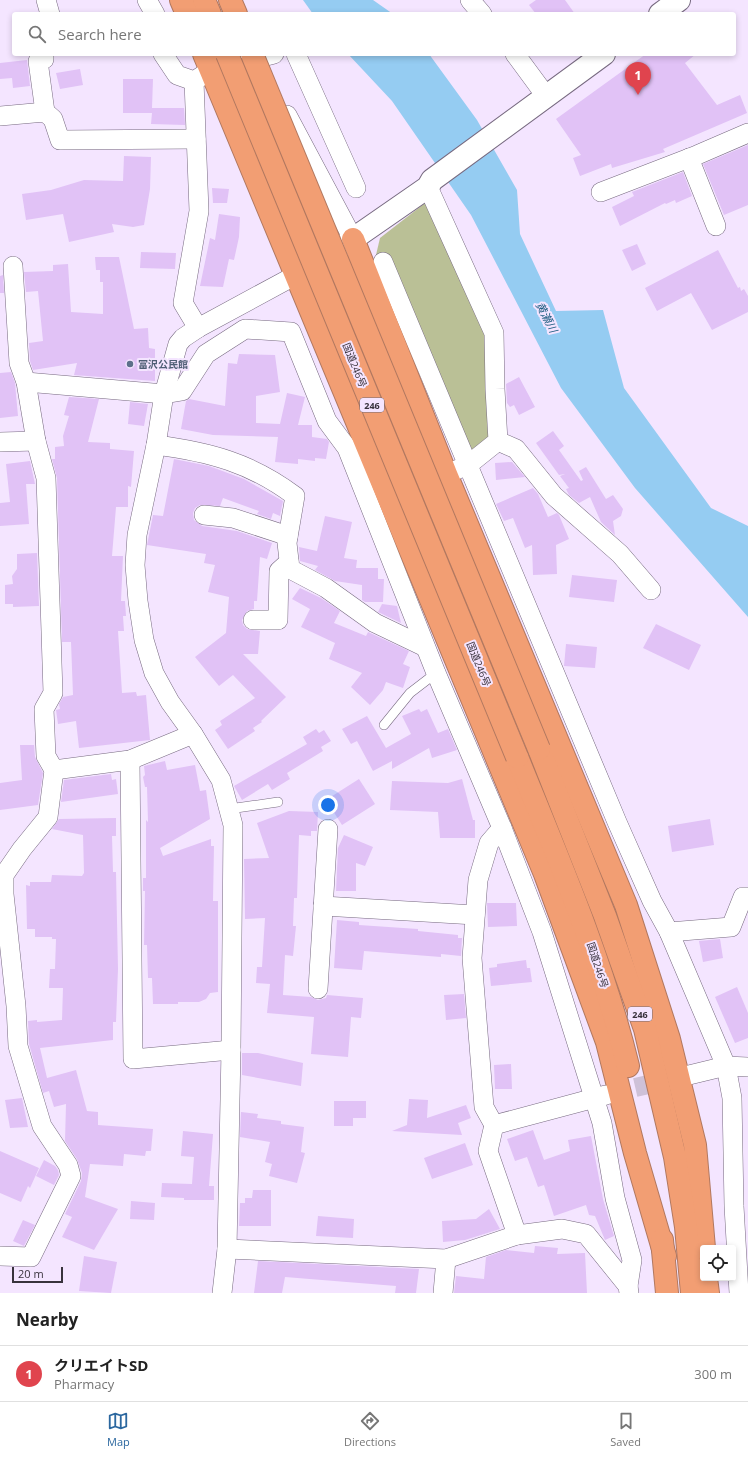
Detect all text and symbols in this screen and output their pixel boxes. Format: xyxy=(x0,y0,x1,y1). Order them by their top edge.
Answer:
search box xyxy=(12,12,736,56)
icon: search xyxy=(26,23,48,45)
text: Search here xyxy=(58,24,142,44)
pin: 1 xyxy=(625,62,651,95)
water label: 黄瀬川 xyxy=(533,299,562,336)
street label: 国道246号 xyxy=(340,341,370,389)
place label: 富沢公民館 xyxy=(138,357,188,371)
marker: 富沢公民館 xyxy=(125,359,135,369)
road number: 246 xyxy=(360,398,384,412)
street label: 国道246号 xyxy=(464,640,494,688)
your location xyxy=(318,795,338,815)
street label: 国道246号 xyxy=(584,940,612,990)
road number: 246 xyxy=(628,1007,652,1021)
map controls xyxy=(700,1245,736,1281)
button: locate xyxy=(700,1245,736,1281)
scale bar xyxy=(12,1265,63,1284)
text: 20 m xyxy=(18,1266,44,1281)
text: Nearby xyxy=(16,1308,78,1331)
text: クリエイトSD xyxy=(54,1355,148,1375)
text: 1 xyxy=(25,1365,33,1383)
text: 300 m xyxy=(694,1365,732,1383)
text: Pharmacy xyxy=(54,1375,114,1393)
tab: Map xyxy=(107,1410,130,1449)
tab: Directions xyxy=(344,1410,396,1449)
tab: Saved xyxy=(610,1410,641,1449)

